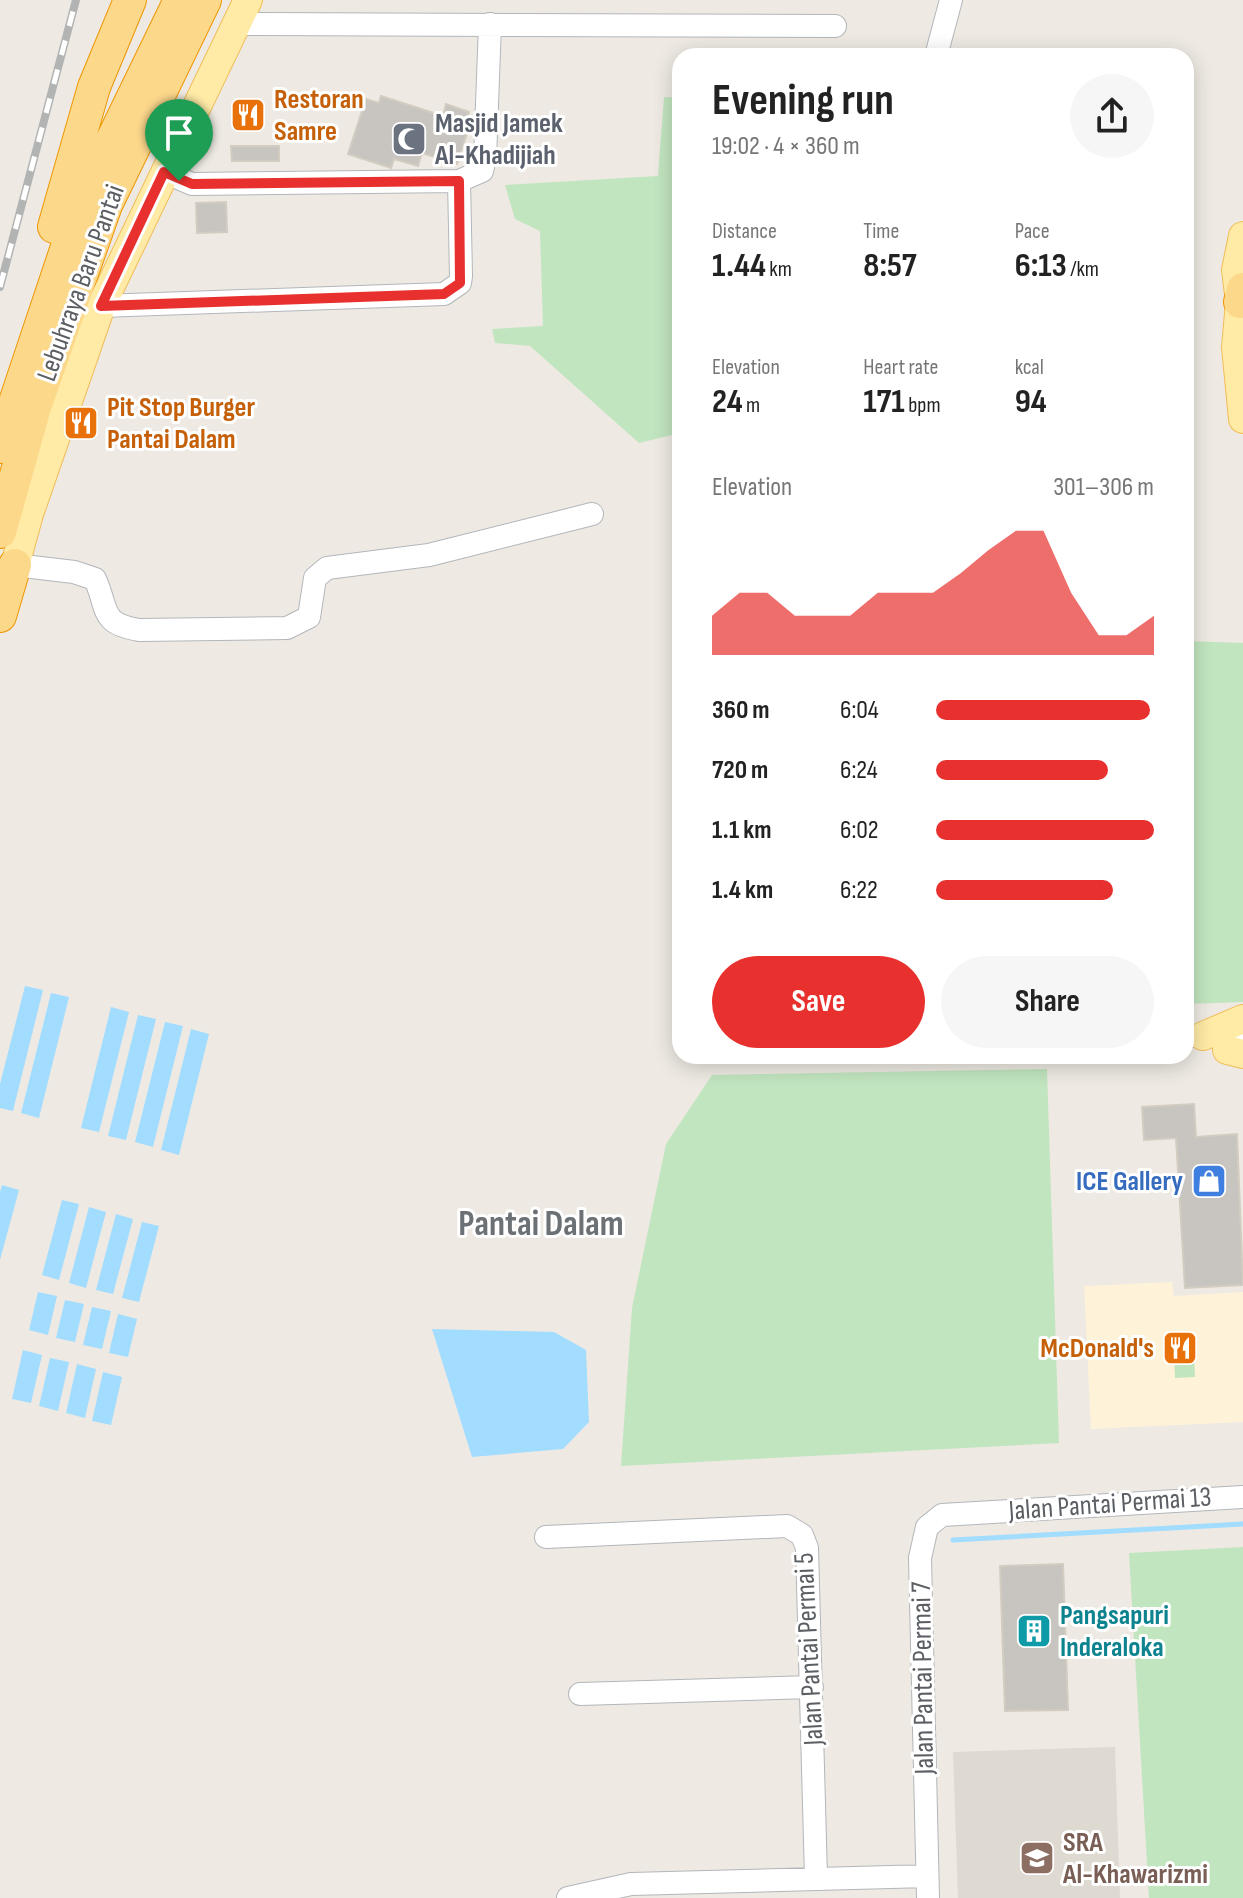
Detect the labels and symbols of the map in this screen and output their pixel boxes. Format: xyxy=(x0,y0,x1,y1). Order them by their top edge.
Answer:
place label: Restoran Samre xyxy=(274,83,364,148)
restaurant icon: Restoran Samre xyxy=(229,96,267,134)
pin xyxy=(145,99,213,181)
place label: Masjid Jamek Al-Khadijiah xyxy=(434,107,563,172)
mosque icon: Masjid Jamek Al-Khadijiah xyxy=(390,120,428,158)
street label: Lebuhraya Baru Pantai xyxy=(30,180,132,386)
place label: Pit Stop Burger Pantai Dalam xyxy=(107,391,256,456)
restaurant icon: Pit Stop Burger Pantai Dalam xyxy=(62,404,100,442)
shop icon: ICE Gallery xyxy=(1190,1162,1228,1200)
place label: ICE Gallery xyxy=(1076,1165,1183,1198)
district label: Pantai Dalam xyxy=(458,1203,624,1246)
restaurant icon: McDonald's xyxy=(1161,1329,1199,1367)
place label: McDonald's xyxy=(1040,1332,1154,1365)
street label: Jalan Pantai Permai 13 xyxy=(1006,1480,1213,1528)
street label: Jalan Pantai Permai 5 xyxy=(787,1552,831,1747)
street label: Jalan Pantai Permai 7 xyxy=(905,1581,941,1776)
place label: Pangsapuri Inderaloka xyxy=(1060,1599,1169,1664)
building icon: Pangsapuri Inderaloka xyxy=(1015,1612,1053,1650)
place label: SRA Al-Khawarizmi xyxy=(1062,1826,1208,1891)
school or university icon: SRA Al-Khawarizmi xyxy=(1018,1839,1056,1877)

